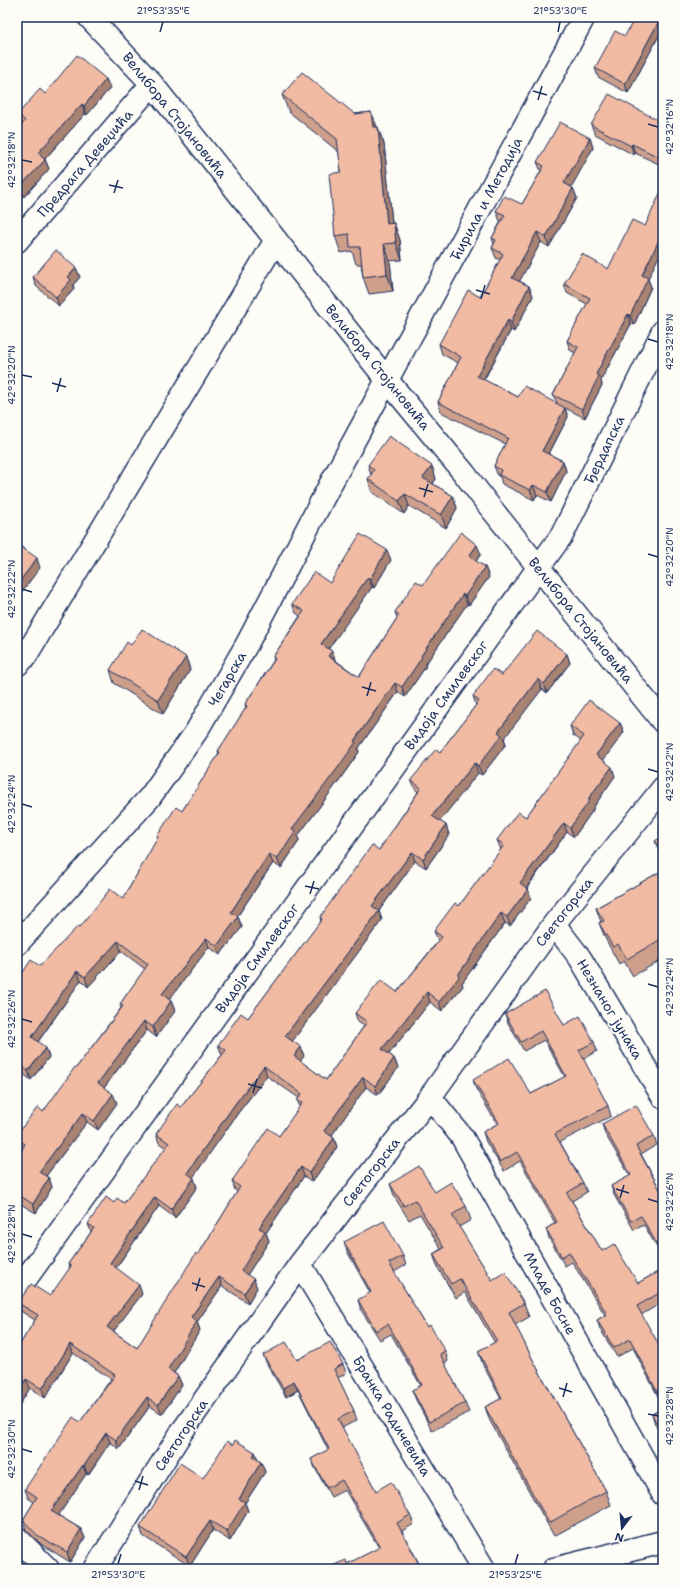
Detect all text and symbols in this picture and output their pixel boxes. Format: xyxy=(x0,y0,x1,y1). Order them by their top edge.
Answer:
text: 21°53'35"E xyxy=(136,4,190,17)
text: 21°53'30"E xyxy=(533,4,587,17)
street label: Велибора Стојановића xyxy=(119,48,232,182)
text: 42°32'16"N xyxy=(663,99,676,155)
street label: Предрага Девеџића xyxy=(33,105,137,221)
text: 42°32'18"N xyxy=(5,132,18,188)
street label: Ћирила и Методија xyxy=(446,134,526,264)
street label: Велибора Стојановића xyxy=(322,300,435,434)
text: 42°32'18"N xyxy=(663,314,676,370)
text: 42°32'20"N xyxy=(5,345,18,405)
street label: Ђердапска xyxy=(580,412,629,487)
text: 42°32'20"N xyxy=(663,527,676,587)
street label: Велибора Стојановића xyxy=(525,553,638,687)
text: 42°32'22"N xyxy=(5,560,18,618)
street label: Видоја Смилевског xyxy=(400,636,492,753)
street label: Чегарска xyxy=(204,648,250,710)
text: 42°32'22"N xyxy=(663,743,676,801)
text: 42°32'24"N xyxy=(5,775,18,833)
street label: Светогорска xyxy=(531,873,597,950)
street label: Видоја Смилевског xyxy=(211,899,303,1016)
street label: Незнаног јунака xyxy=(573,955,647,1063)
text: 42°32'24"N xyxy=(663,958,676,1016)
text: 42°32'26"N xyxy=(5,990,18,1048)
street label: Светогорска xyxy=(338,1133,404,1210)
text: 42°32'26"N xyxy=(663,1173,676,1231)
text: 42°32'28"N xyxy=(5,1204,18,1264)
street label: Младе Босне xyxy=(520,1248,580,1338)
street label: Бранка Радичевића xyxy=(349,1352,435,1480)
text: 42°32'28"N xyxy=(663,1386,676,1446)
street label: Светогорска xyxy=(150,1395,212,1475)
text: 42°32'30"N xyxy=(5,1419,18,1479)
north arrow xyxy=(602,1508,642,1548)
text: N xyxy=(613,1529,626,1546)
text: 21°53'30"E xyxy=(91,1568,145,1581)
text: 21°53'25"E xyxy=(488,1568,542,1581)

